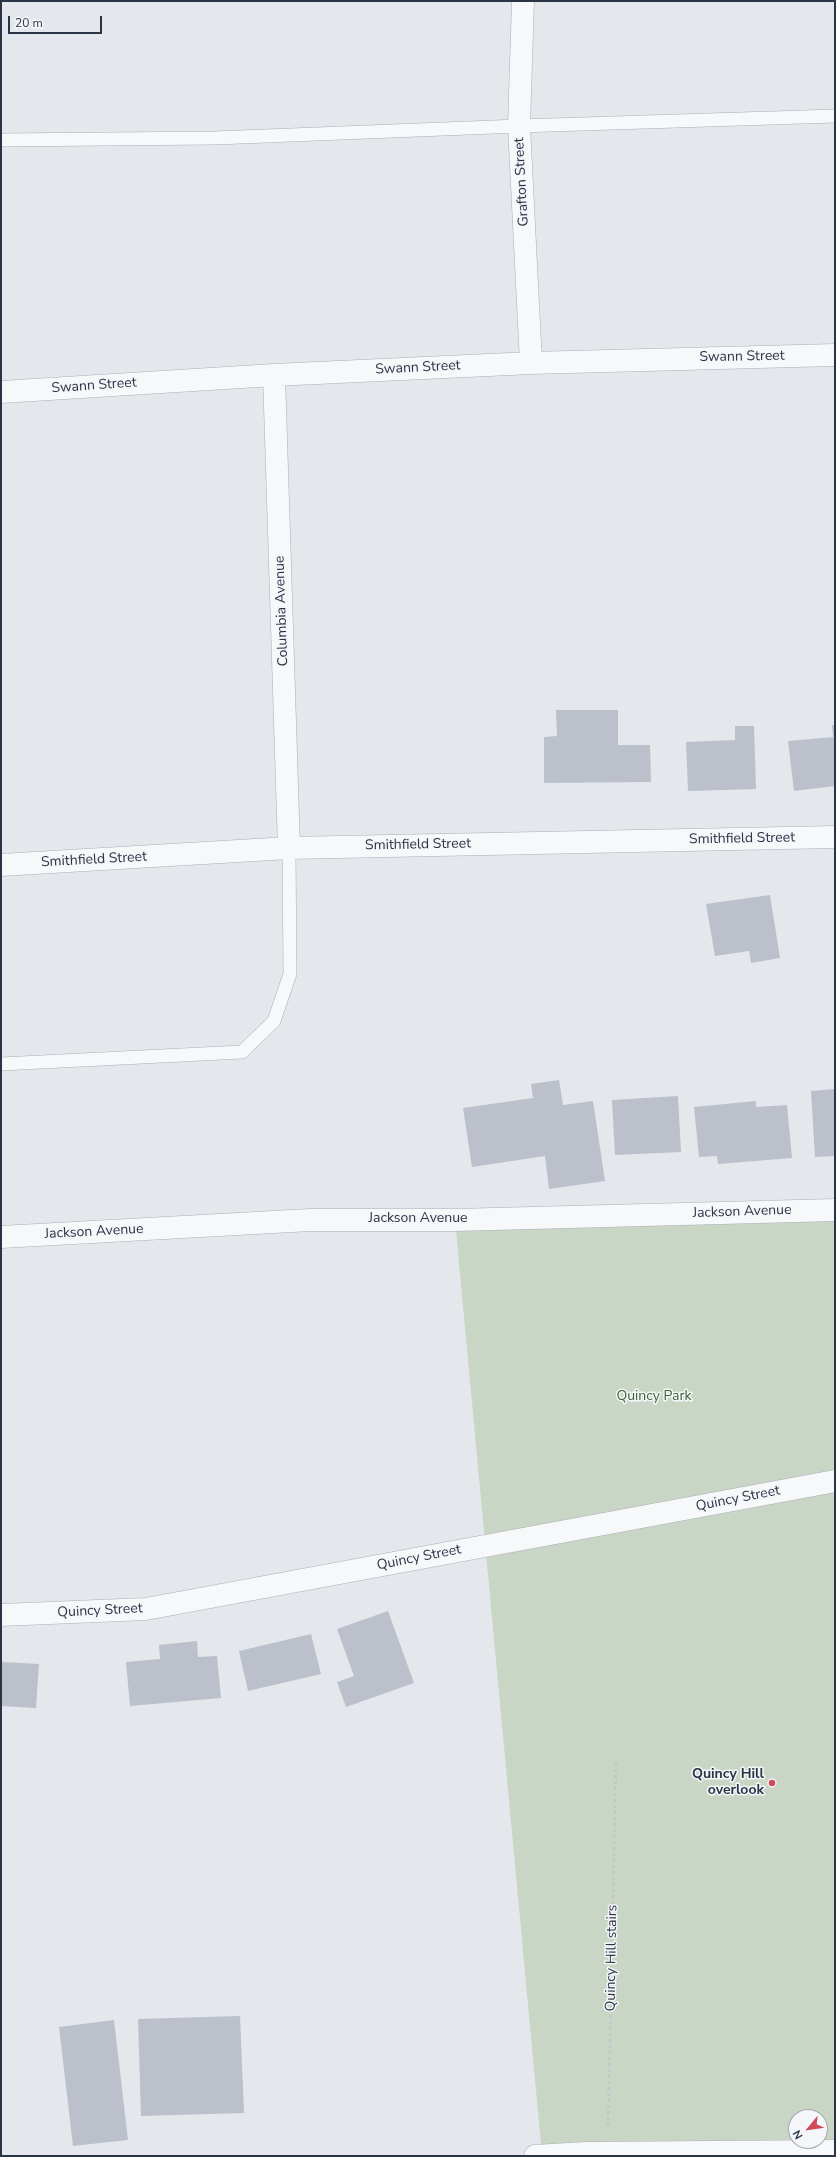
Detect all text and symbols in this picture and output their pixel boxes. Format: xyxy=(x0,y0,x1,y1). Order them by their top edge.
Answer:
scale bar xyxy=(10,8,104,34)
text: 20 m xyxy=(15,15,43,31)
street label: Grafton Street xyxy=(511,137,533,227)
street label: Swann Street xyxy=(699,348,785,366)
street label: Swann Street xyxy=(375,357,461,379)
street label: Swann Street xyxy=(51,375,137,397)
street label: Columbia Avenue xyxy=(272,555,292,667)
street label: Smithfield Street xyxy=(689,830,795,848)
street label: Smithfield Street xyxy=(365,836,471,854)
street label: Smithfield Street xyxy=(41,849,147,871)
street label: Jackson Avenue xyxy=(692,1202,792,1222)
street label: Jackson Avenue xyxy=(368,1211,468,1227)
street label: Jackson Avenue xyxy=(44,1221,144,1243)
park label: Quincy Park xyxy=(616,1389,692,1405)
street label: Quincy Street xyxy=(695,1483,781,1515)
street label: Quincy Street xyxy=(376,1542,462,1574)
street label: Quincy Street xyxy=(57,1600,143,1622)
place label: Quincy Hill overlook xyxy=(692,1767,764,1800)
marker: Quincy Hill overlook xyxy=(767,1778,777,1788)
street label: Quincy Hill stairs xyxy=(603,1904,621,2012)
north arrow xyxy=(788,2109,828,2149)
text: N xyxy=(789,2127,807,2142)

